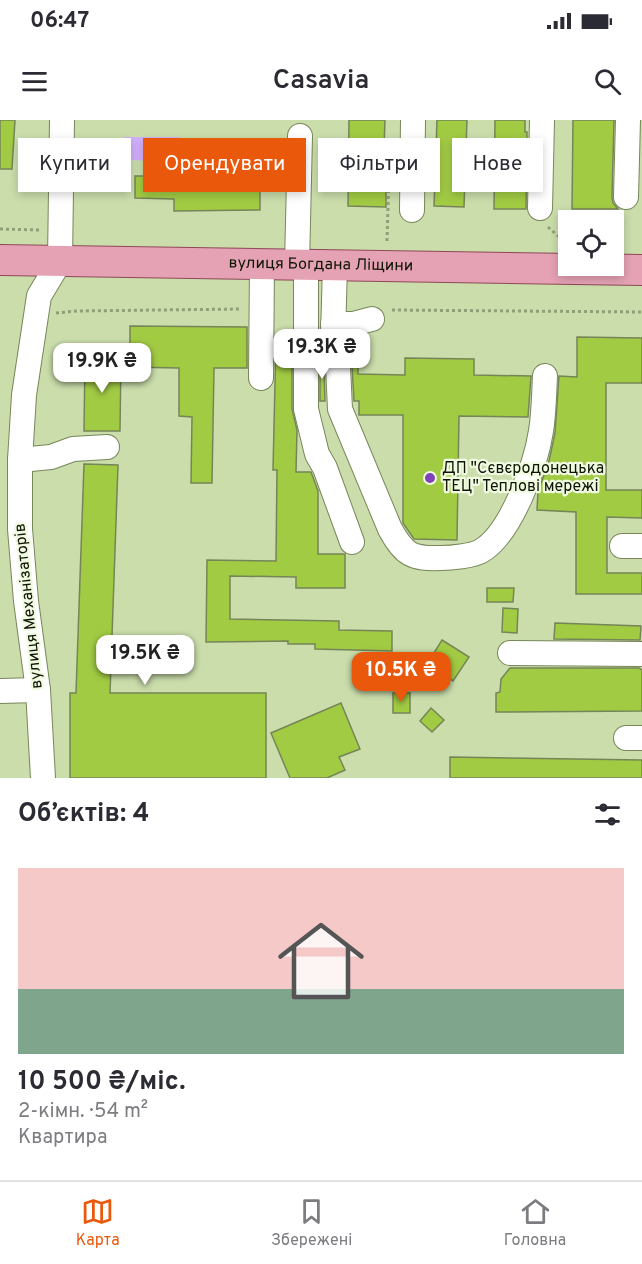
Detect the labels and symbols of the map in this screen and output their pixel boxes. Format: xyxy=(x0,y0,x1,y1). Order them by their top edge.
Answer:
street label: вулиця Богдана Ліщини xyxy=(228,254,413,276)
pin: 19.3K ₴ xyxy=(267,329,377,380)
pin: 19.9K ₴ xyxy=(47,343,157,394)
place label: ДП "Сєвєродонецька ТЕЦ" Теплові мережі xyxy=(442,459,604,497)
marker: ДП "Сєвєродонецька ТЕЦ" Теплові мережі xyxy=(423,471,437,485)
street label: вулиця Механізаторів xyxy=(10,522,48,690)
pin: 19.5K ₴ xyxy=(90,635,200,686)
pin: 10.5K ₴ xyxy=(346,652,456,703)

